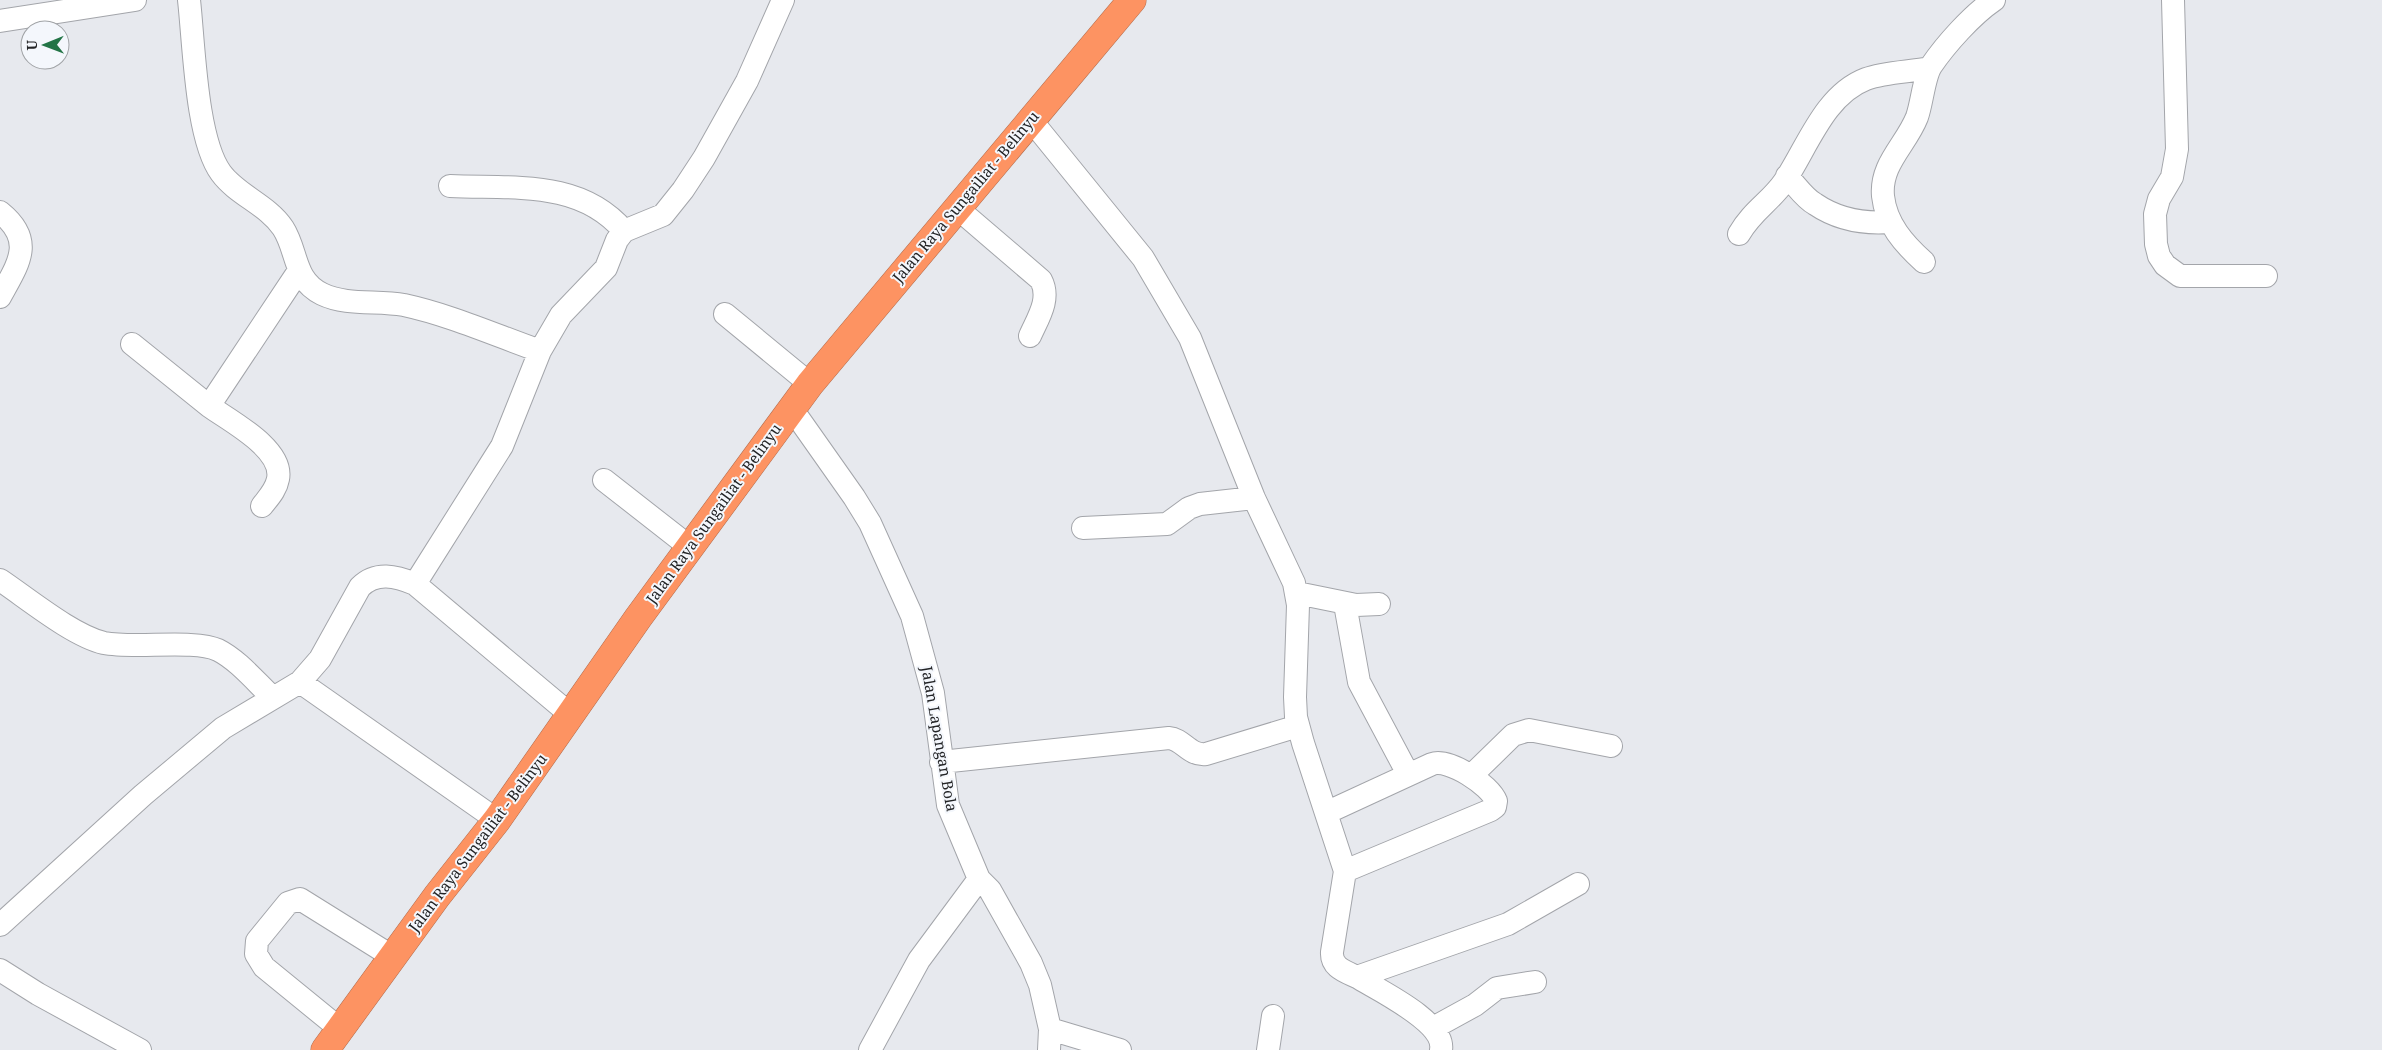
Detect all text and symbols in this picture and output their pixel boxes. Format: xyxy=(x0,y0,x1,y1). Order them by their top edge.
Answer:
north arrow xyxy=(20,20,70,70)
text: U xyxy=(22,39,41,51)
street label: Jalan Raya Sungailiat - Belinyu xyxy=(887,106,1043,287)
street label: Jalan Raya Sungailiat - Belinyu xyxy=(640,419,786,608)
street label: Jalan Lapangan Bola xyxy=(917,664,963,813)
street label: Jalan Raya Sungailiat - Belinyu xyxy=(403,749,551,936)

